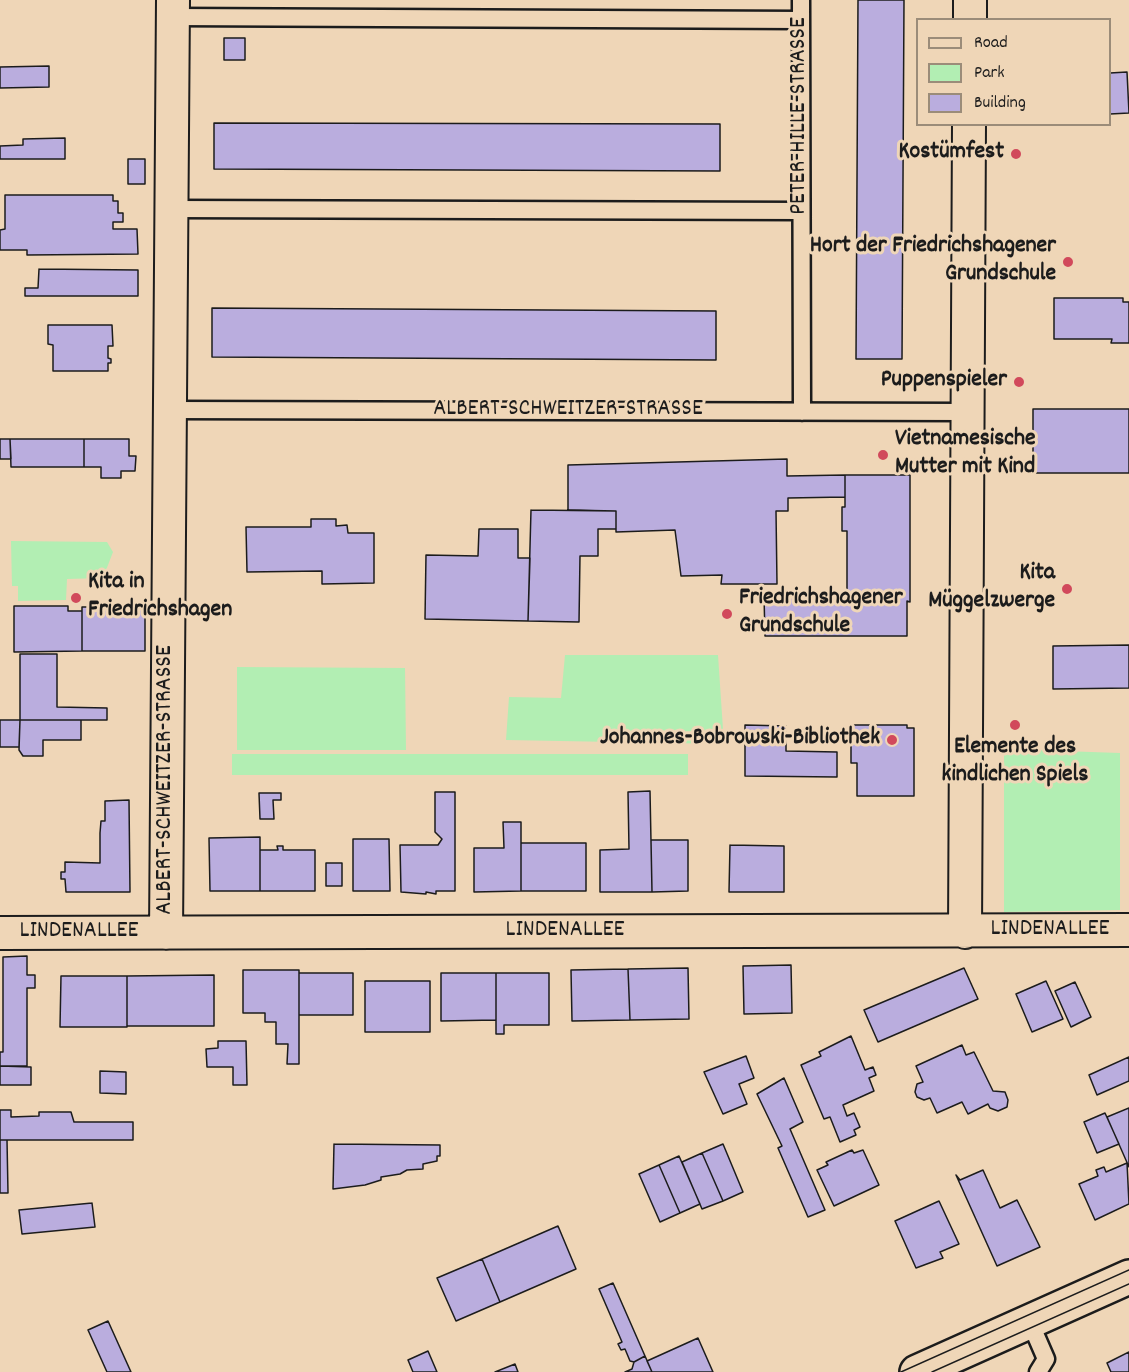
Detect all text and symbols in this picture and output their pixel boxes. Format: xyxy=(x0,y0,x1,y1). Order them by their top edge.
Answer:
street label: PETER-HILLE-STRASSE xyxy=(787,17,815,215)
legend xyxy=(916,18,1111,126)
text: Road xyxy=(974,31,1008,56)
text: Park xyxy=(974,61,1005,86)
text: Building xyxy=(974,91,1026,116)
place label: Kostümfest xyxy=(898,140,1004,168)
marker: Kostümfest xyxy=(1009,147,1023,161)
place label: Hort der Friedrichshagener Grundschule xyxy=(810,234,1056,290)
marker: Hort der Friedrichshagener Grundschule xyxy=(1061,255,1075,269)
place label: Puppenspieler xyxy=(881,368,1007,396)
marker: Puppenspieler xyxy=(1012,375,1026,389)
street label: ALBERT-SCHWEITZER-STRASSE xyxy=(433,397,703,425)
place label: Vietnamesische Mutter mit Kind xyxy=(895,427,1036,483)
marker: Vietnamesische Mutter mit Kind xyxy=(876,448,890,462)
place label: Kita Müggelzwerge xyxy=(928,561,1055,617)
place label: Kita in Friedrichshagen xyxy=(88,570,232,626)
marker: Kita Müggelzwerge xyxy=(1060,582,1074,596)
place label: Friedrichshagener Grundschule xyxy=(739,586,903,642)
marker: Kita in Friedrichshagen xyxy=(69,591,83,605)
marker: Friedrichshagener Grundschule xyxy=(720,607,734,621)
street label: ALBERT-SCHWEITZER-STRASSE xyxy=(153,645,181,915)
marker: Elemente des kindlichen Spiels xyxy=(1008,718,1022,732)
place label: Johannes-Bobrowski-Bibliothek xyxy=(600,726,880,754)
marker: Johannes-Bobrowski-Bibliothek xyxy=(885,733,899,747)
place label: Elemente des kindlichen Spiels xyxy=(942,735,1088,791)
street label: LINDENALLEE xyxy=(991,917,1109,945)
street label: LINDENALLEE xyxy=(506,918,624,946)
street label: LINDENALLEE xyxy=(20,919,138,947)

